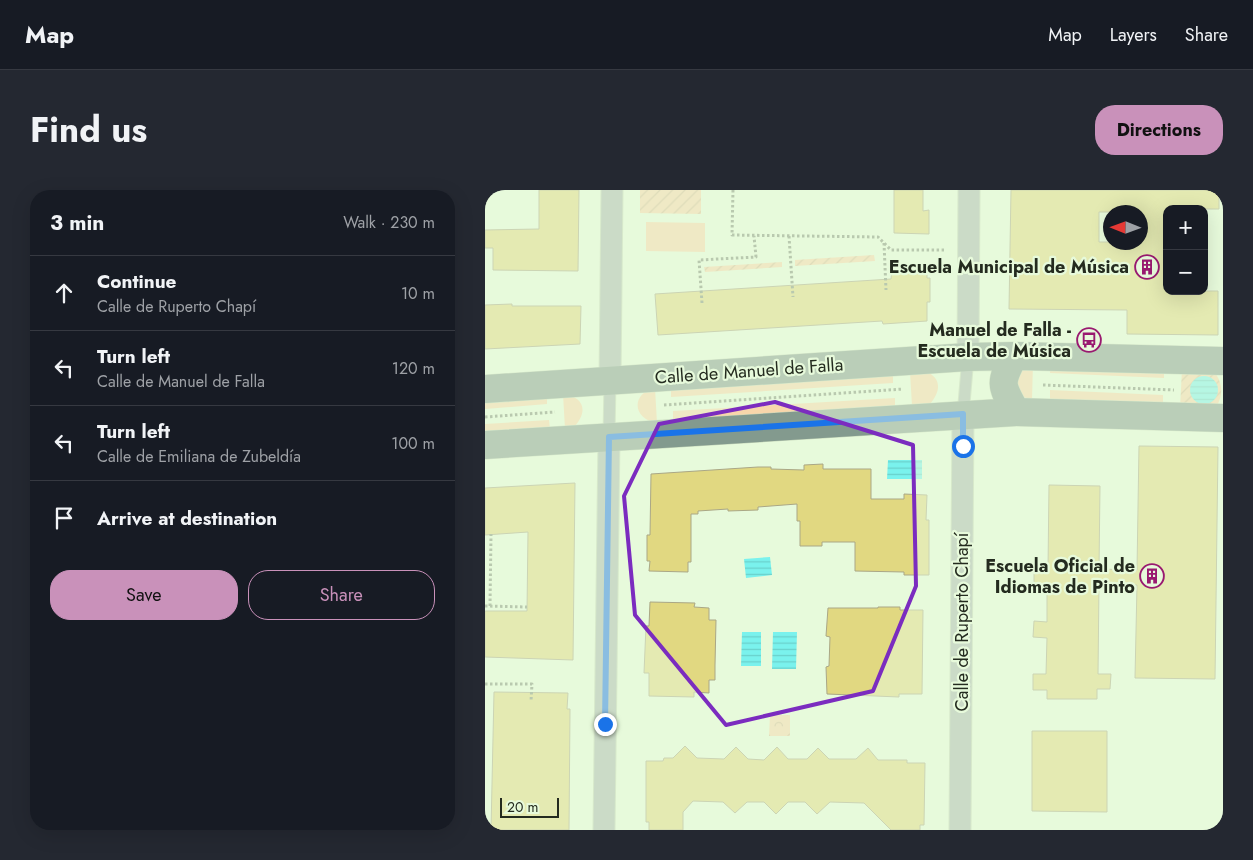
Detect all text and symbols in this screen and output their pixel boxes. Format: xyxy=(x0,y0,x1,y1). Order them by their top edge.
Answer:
text: Map xyxy=(25,17,74,52)
text: Map xyxy=(1048,22,1082,48)
text: Layers xyxy=(1110,22,1157,48)
text: Share xyxy=(1185,22,1228,48)
text: Find us xyxy=(30,105,147,155)
button: Directions xyxy=(1095,105,1223,155)
north arrow xyxy=(1103,205,1148,250)
map controls xyxy=(1163,205,1208,295)
button: + xyxy=(1163,205,1208,250)
text: 3 min xyxy=(50,208,104,238)
text: Walk · 230 m xyxy=(343,211,435,234)
button: − xyxy=(1163,250,1208,295)
place label: Escuela Municipal de Música xyxy=(889,254,1129,280)
building icon: Escuela Municipal de Música xyxy=(1134,254,1160,280)
text: Continue xyxy=(97,268,176,295)
icon: ahead xyxy=(50,279,78,307)
text: 10 m xyxy=(401,282,435,305)
text: Calle de Ruperto Chapí xyxy=(97,295,256,318)
place label: Manuel de Falla - Escuela de Música xyxy=(917,317,1071,364)
bus stop icon: Manuel de Falla - Escuela de Música xyxy=(1076,327,1102,353)
text: Turn left xyxy=(97,343,170,370)
street label: Calle de Manuel de Falla xyxy=(654,351,844,391)
icon: left xyxy=(50,354,78,382)
text: 120 m xyxy=(392,357,435,380)
text: Calle de Manuel de Falla xyxy=(97,370,265,393)
text: Turn left xyxy=(97,418,170,445)
icon: left xyxy=(50,429,78,457)
text: 100 m xyxy=(391,432,435,455)
route start xyxy=(952,435,975,458)
text: Calle de Emiliana de Zubeldía xyxy=(97,445,301,468)
icon: arrive xyxy=(50,504,78,532)
text: Arrive at destination xyxy=(97,505,277,532)
street label: Calle de Ruperto Chapí xyxy=(949,531,975,712)
place label: Escuela Oficial de Idiomas de Pinto xyxy=(985,553,1135,600)
building icon: Escuela Oficial de Idiomas de Pinto xyxy=(1139,563,1165,589)
button: Save xyxy=(50,570,238,620)
button: Share xyxy=(248,570,435,620)
route end xyxy=(594,713,617,736)
scale bar xyxy=(500,795,559,818)
text: 20 m xyxy=(507,797,539,817)

